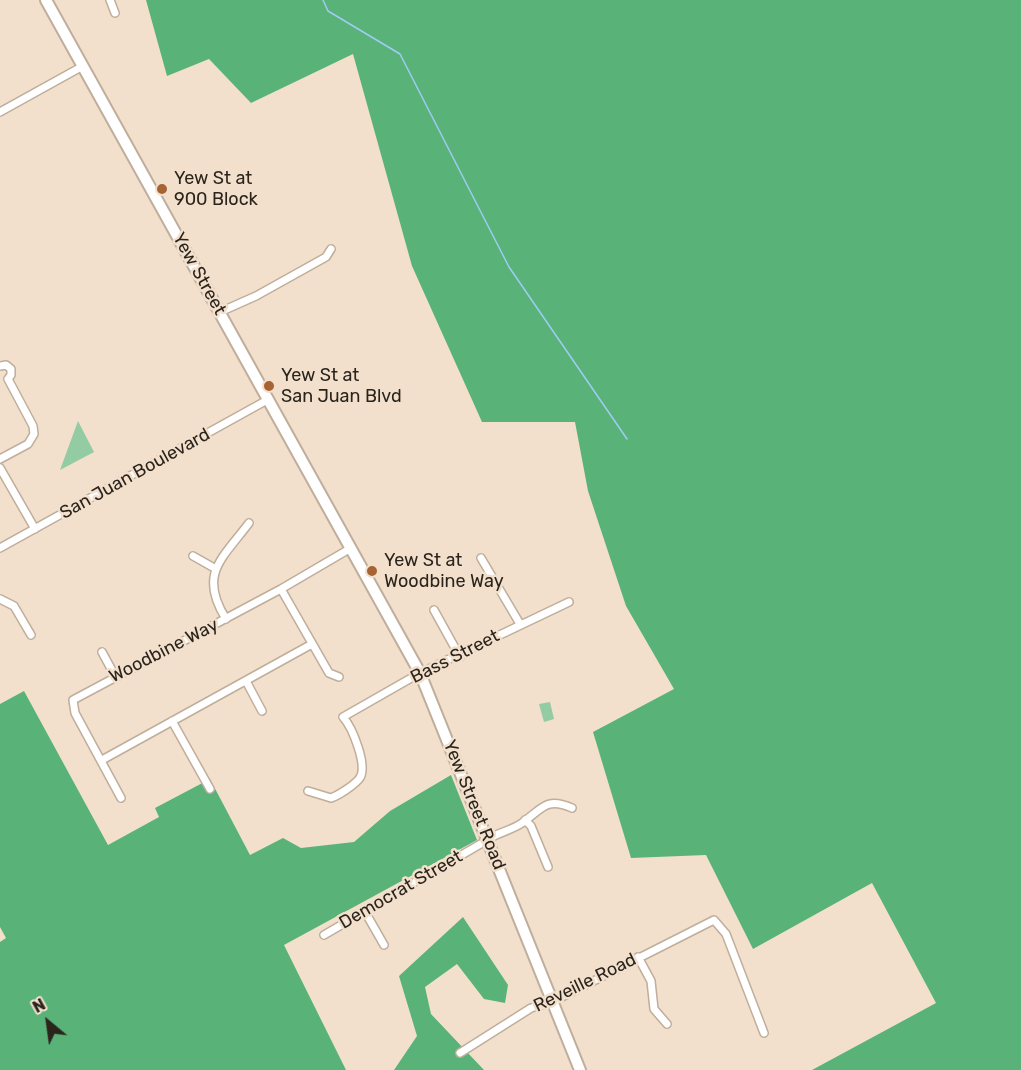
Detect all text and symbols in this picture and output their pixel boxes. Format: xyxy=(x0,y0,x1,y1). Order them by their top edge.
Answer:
place label: Yew St at 900 Block xyxy=(174,168,258,210)
marker: Yew St at 900 Block xyxy=(155,182,169,196)
street label: Yew Street xyxy=(168,229,230,319)
place label: Yew St at San Juan Blvd xyxy=(281,365,402,407)
marker: Yew St at San Juan Blvd xyxy=(262,379,276,393)
street label: San Juan Boulevard xyxy=(56,424,214,524)
place label: Yew St at Woodbine Way xyxy=(384,550,504,592)
marker: Yew St at Woodbine Way xyxy=(365,564,379,578)
street label: Woodbine Way xyxy=(106,614,222,688)
street label: Bass Street xyxy=(407,625,503,689)
street label: Yew Street Road xyxy=(438,737,510,873)
street label: Democrat Street xyxy=(336,846,466,934)
street label: Reveille Road xyxy=(530,949,640,1017)
north arrow xyxy=(18,992,78,1052)
text: N xyxy=(29,995,49,1017)

